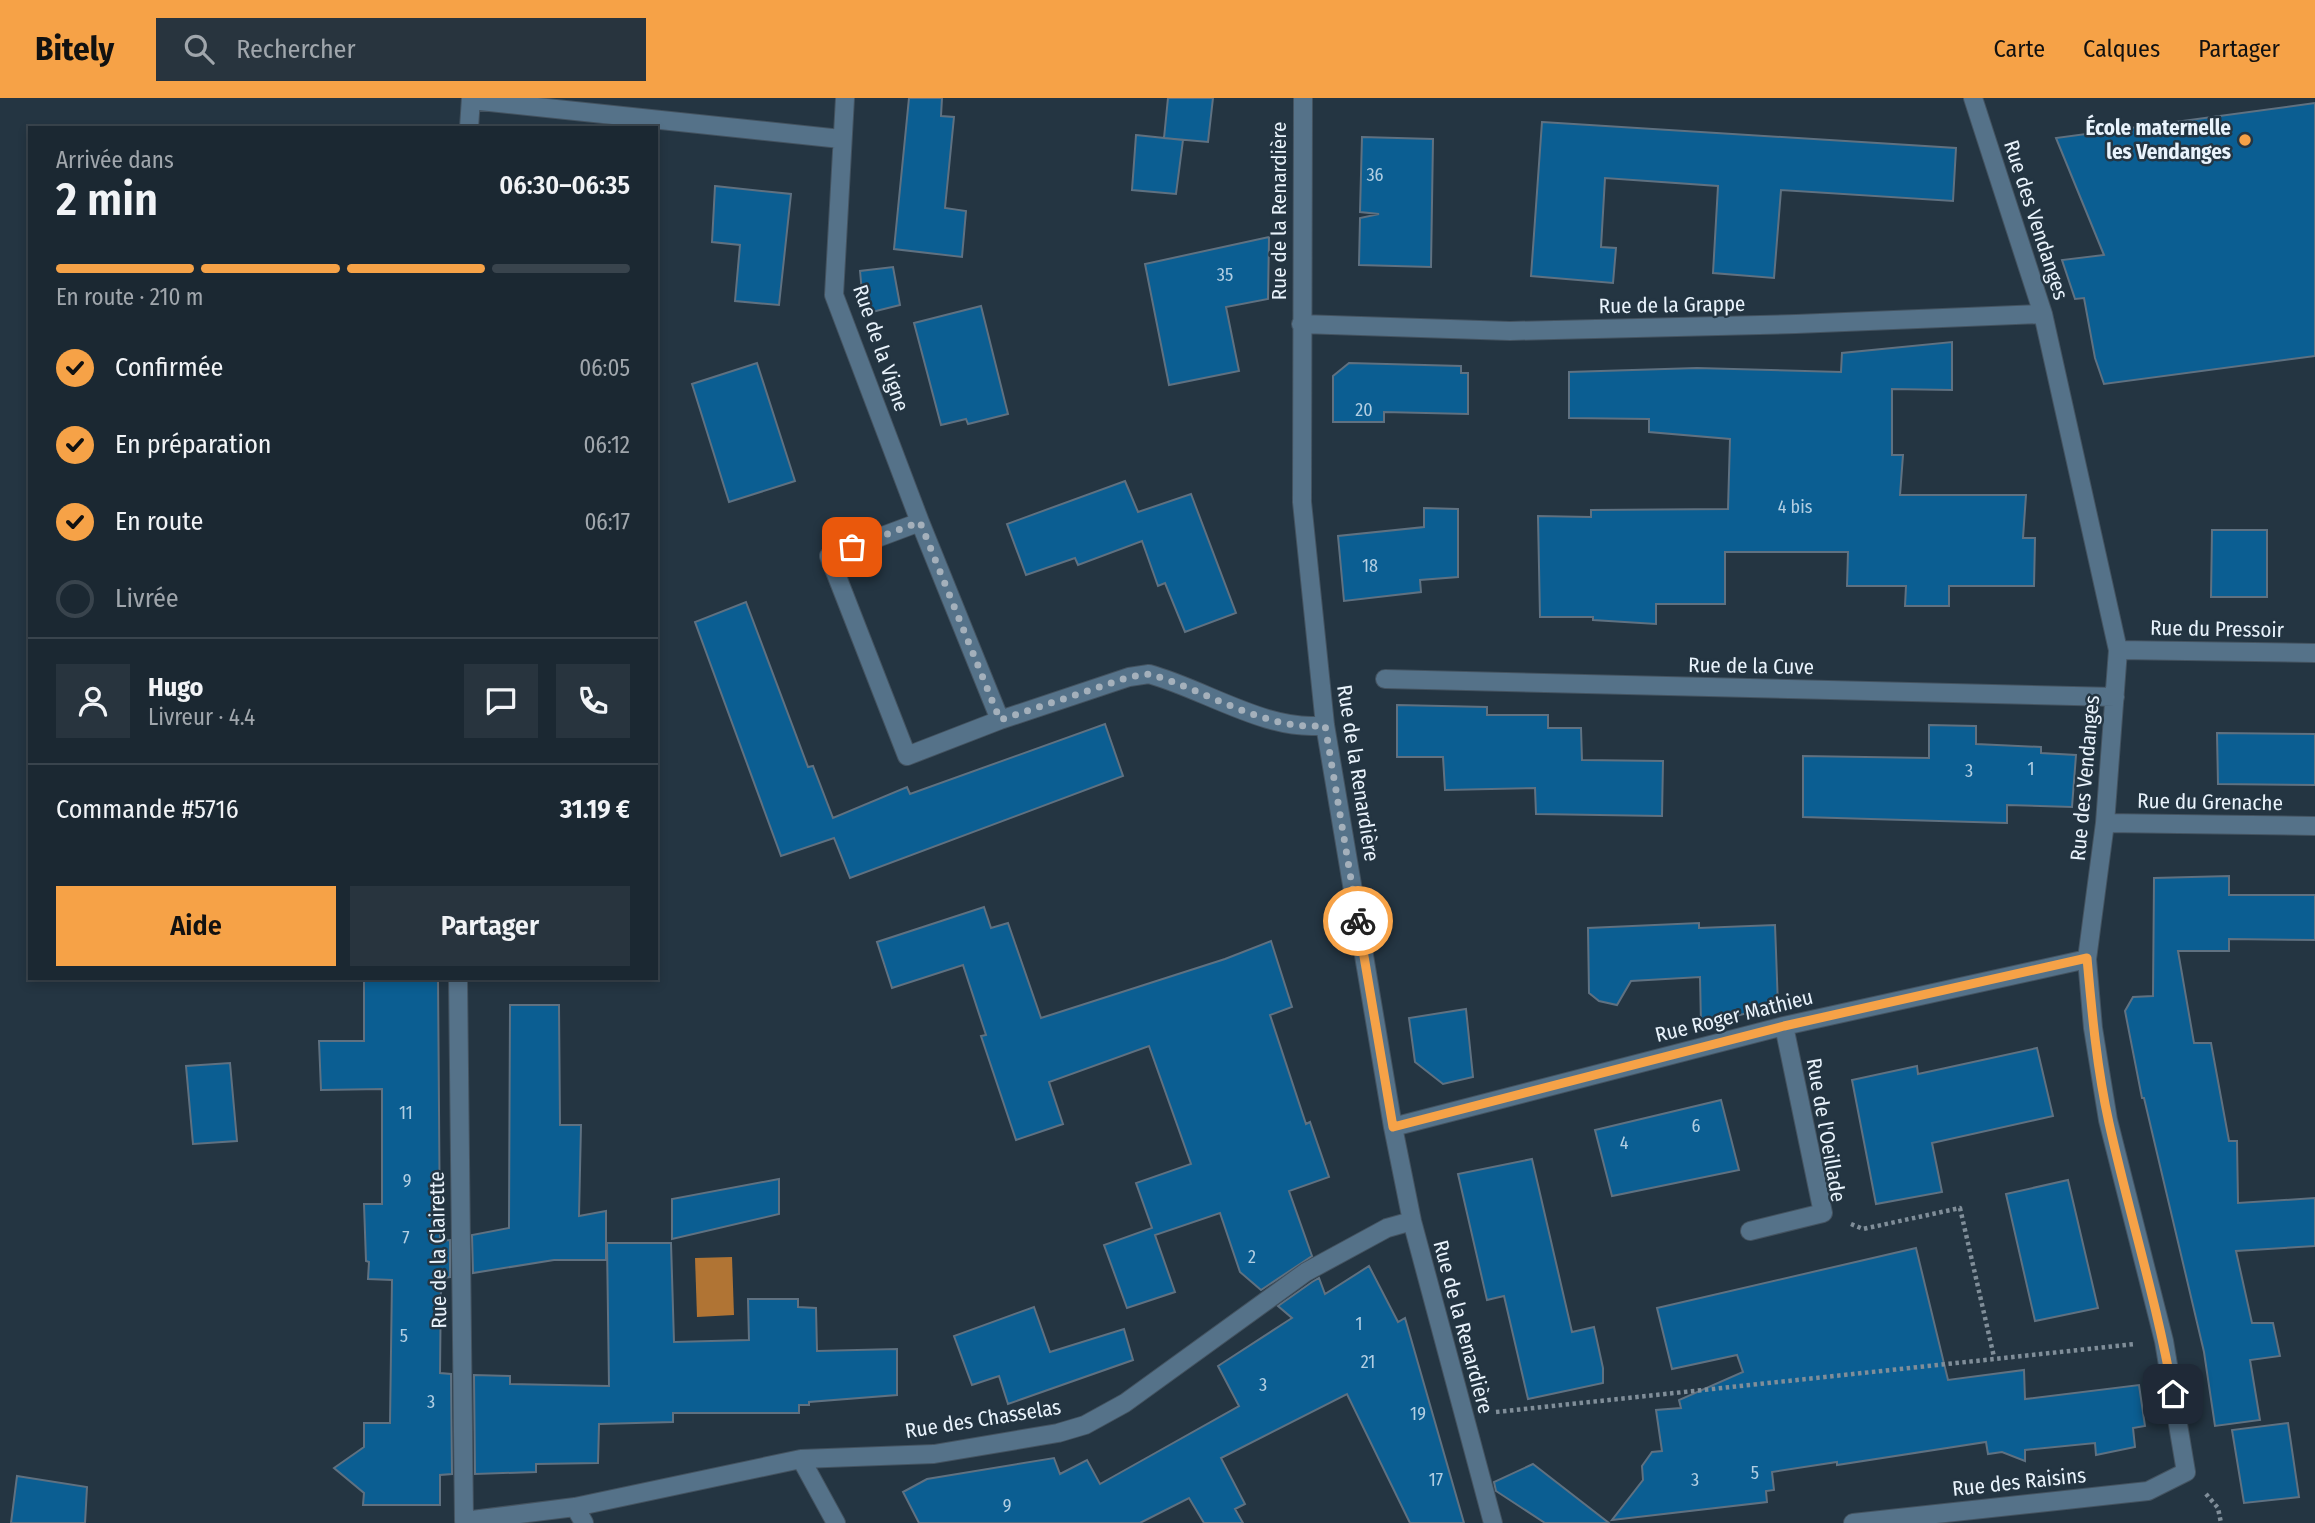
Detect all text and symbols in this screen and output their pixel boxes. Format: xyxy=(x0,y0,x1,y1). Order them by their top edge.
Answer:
search box xyxy=(156,18,646,81)
text: Bitely xyxy=(35,29,114,69)
icon: search xyxy=(180,30,218,68)
text: Rechercher xyxy=(236,34,356,65)
text: Carte xyxy=(1994,35,2045,63)
text: Calques xyxy=(2083,35,2160,63)
text: Partager xyxy=(2198,35,2280,63)
place label: École maternelle les Vendanges xyxy=(2085,114,2231,165)
street label: Rue de la Renardière xyxy=(1266,122,1292,300)
marker: École maternelle les Vendanges xyxy=(2237,132,2253,148)
street label: Rue des Vendanges xyxy=(1998,137,2074,303)
text: Arrivée dans xyxy=(56,146,174,174)
house number: 36 xyxy=(1366,164,1384,186)
text: 06:30–06:35 xyxy=(499,170,630,201)
text: 2 min xyxy=(56,172,158,227)
house number: 35 xyxy=(1217,264,1233,286)
street label: Rue de la Vigne xyxy=(847,281,915,415)
text: En route · 210 m xyxy=(56,283,204,311)
street label: Rue de la Grappe xyxy=(1598,291,1746,319)
icon: check xyxy=(56,349,94,387)
text: Confirmée xyxy=(115,352,223,383)
text: 06:05 xyxy=(579,354,630,382)
house number: 20 xyxy=(1355,399,1373,421)
icon: check xyxy=(56,426,94,464)
text: En préparation xyxy=(115,429,272,460)
text: 06:12 xyxy=(584,431,630,459)
house number: 4 bis xyxy=(1778,496,1813,518)
icon: check xyxy=(56,503,94,541)
text: En route xyxy=(115,506,203,537)
text: 06:17 xyxy=(584,508,630,536)
pin xyxy=(822,517,882,577)
icon: bag xyxy=(833,528,871,566)
house number: 18 xyxy=(1362,555,1378,577)
text: Livrée xyxy=(115,583,179,614)
street label: Rue du Pressoir xyxy=(2150,615,2285,643)
street label: Rue de la Cuve xyxy=(1688,652,1814,680)
button: person xyxy=(56,664,130,738)
button: chat xyxy=(464,664,538,738)
button: phone xyxy=(556,664,630,738)
text: Hugo xyxy=(148,672,203,703)
street label: Rue de la Renardière xyxy=(1331,683,1385,863)
street label: Rue des Vendanges xyxy=(2065,694,2105,862)
text: Livreur · 4.4 xyxy=(148,703,255,731)
house number: 1 xyxy=(2027,758,2035,780)
house number: 3 xyxy=(1965,760,1973,782)
street label: Rue du Grenache xyxy=(2137,788,2283,816)
text: Commande #5716 xyxy=(56,794,239,825)
text: 31.19 € xyxy=(560,794,630,825)
button: Aide xyxy=(56,886,336,966)
button: Partager xyxy=(350,886,630,966)
courier xyxy=(1323,886,1393,956)
icon: bike xyxy=(1339,902,1377,940)
street label: Rue Roger Mathieu xyxy=(1652,984,1816,1048)
street label: Rue de l'Oeillade xyxy=(1801,1056,1851,1204)
house number: 11 xyxy=(399,1102,413,1124)
house number: 6 xyxy=(1692,1115,1701,1137)
house number: 4 xyxy=(1620,1132,1629,1154)
house number: 9 xyxy=(403,1170,411,1192)
street label: Rue de la Clairette xyxy=(424,1171,452,1329)
house number: 7 xyxy=(402,1227,410,1249)
street label: Rue de la Renardière xyxy=(1427,1237,1499,1417)
house number: 2 xyxy=(1248,1246,1256,1268)
house number: 1 xyxy=(1355,1313,1363,1335)
house number: 5 xyxy=(400,1325,408,1347)
house number: 21 xyxy=(1361,1351,1375,1373)
pin xyxy=(2143,1364,2203,1424)
house number: 3 xyxy=(1259,1374,1267,1396)
icon: home xyxy=(2154,1375,2192,1413)
house number: 3 xyxy=(427,1391,435,1413)
street label: Rue des Chasselas xyxy=(903,1394,1063,1444)
house number: 19 xyxy=(1410,1403,1426,1425)
house number: 5 xyxy=(1751,1462,1759,1484)
street label: Rue des Raisins xyxy=(1951,1462,2087,1502)
house number: 17 xyxy=(1429,1469,1443,1491)
house number: 3 xyxy=(1691,1469,1699,1491)
house number: 9 xyxy=(1003,1495,1011,1517)

